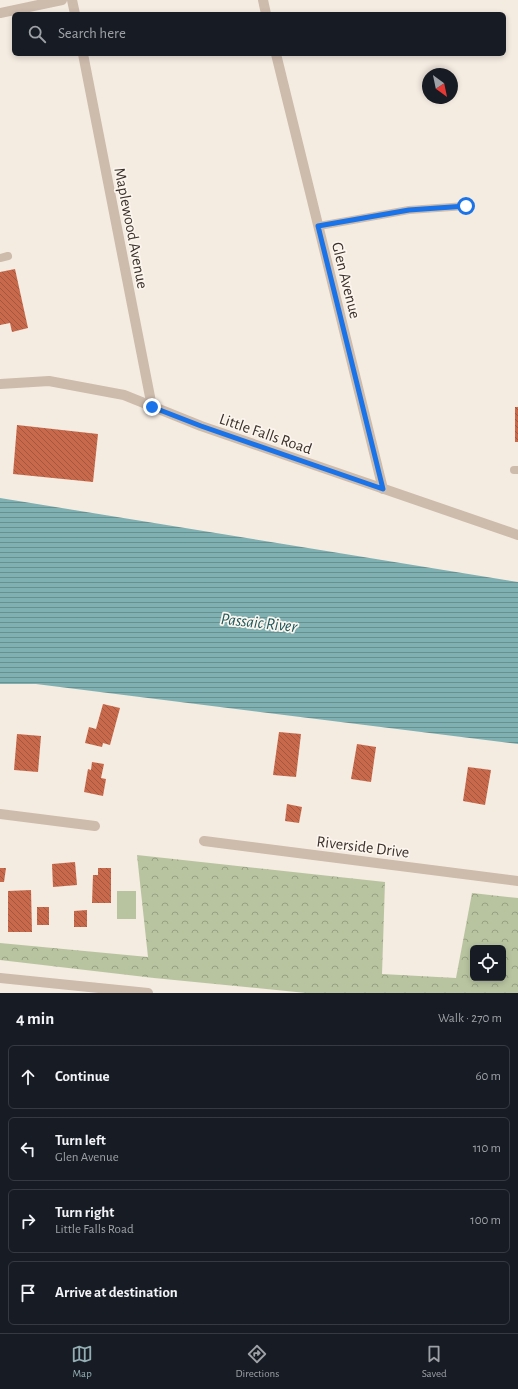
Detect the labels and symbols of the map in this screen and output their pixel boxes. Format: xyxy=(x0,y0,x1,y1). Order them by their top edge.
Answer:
north arrow xyxy=(422,68,458,104)
street label: Maplewood Avenue xyxy=(111,166,151,290)
route start xyxy=(457,197,475,215)
street label: Glen Avenue xyxy=(329,240,363,320)
route end xyxy=(143,398,161,416)
street label: Little Falls Road xyxy=(217,411,314,457)
water label: Passaic River xyxy=(220,610,298,635)
street label: Riverside Drive xyxy=(316,833,410,861)

